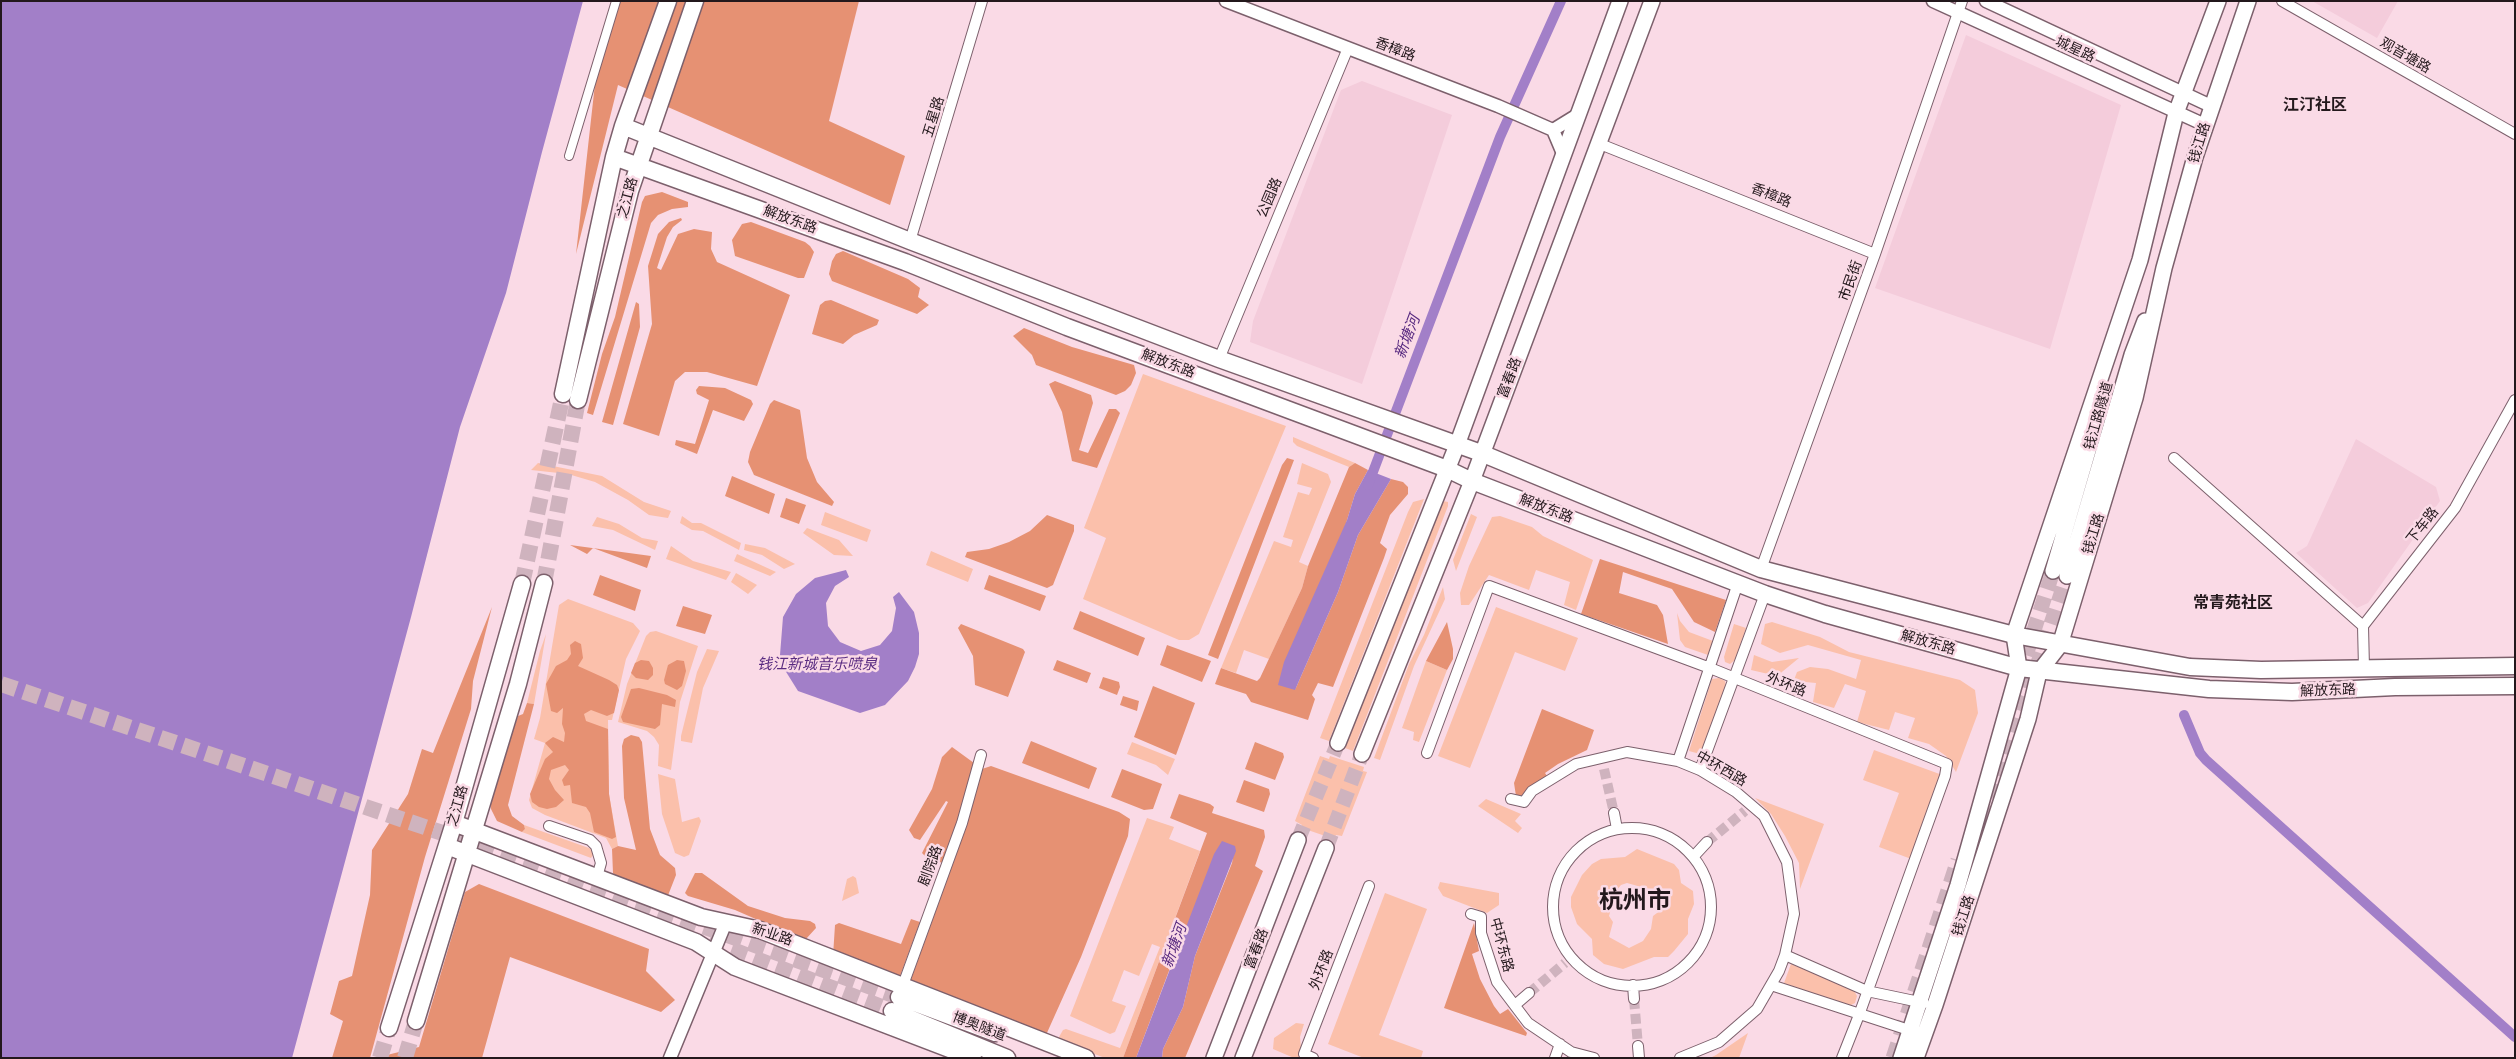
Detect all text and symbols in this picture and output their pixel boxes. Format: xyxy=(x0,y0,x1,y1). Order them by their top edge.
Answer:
street label: 城星路 xyxy=(2052,34,2098,66)
street label: 香樟路 xyxy=(1372,35,1418,65)
street label: 观音塘路 xyxy=(2377,35,2433,77)
street label: 五星路 xyxy=(920,94,948,140)
district label: 江汀社区 xyxy=(2283,96,2347,116)
street label: 钱江路 xyxy=(2186,120,2214,166)
street label: 公园路 xyxy=(1254,175,1286,221)
street label: 之江路 xyxy=(614,176,642,220)
street label: 香樟路 xyxy=(1748,180,1794,212)
street label: 解放东路 xyxy=(761,203,819,237)
street label: 市民街 xyxy=(1836,258,1866,304)
water label: 新塘河 xyxy=(1392,313,1424,361)
street label: 解放东路 xyxy=(1139,346,1197,382)
street label: 富春路 xyxy=(1495,355,1525,401)
street label: 钱江路隧道 xyxy=(2081,380,2117,452)
street label: 解放东路 xyxy=(1517,491,1575,527)
street label: 下车路 xyxy=(2403,504,2443,548)
street label: 钱江路 xyxy=(2080,511,2108,557)
district label: 常青苑社区 xyxy=(2193,594,2273,614)
street label: 解放东路 xyxy=(1899,627,1957,659)
water label: 钱江新城音乐喷泉 xyxy=(757,656,877,674)
street label: 外环路 xyxy=(1763,669,1809,701)
street label: 解放东路 xyxy=(2300,682,2356,700)
street label: 中环西路 xyxy=(1693,748,1749,790)
street label: 之江路 xyxy=(444,783,472,829)
street label: 剧院路 xyxy=(916,843,946,889)
district label: 杭州市 xyxy=(1599,888,1671,916)
street label: 钱江路 xyxy=(1950,893,1978,939)
street label: 中环东路 xyxy=(1486,916,1516,974)
street label: 新业路 xyxy=(749,920,795,950)
water label: 新塘河 xyxy=(1159,922,1191,970)
street label: 富春路 xyxy=(1242,926,1272,972)
street label: 外环路 xyxy=(1307,947,1337,993)
street label: 博奥隧道 xyxy=(950,1009,1008,1045)

